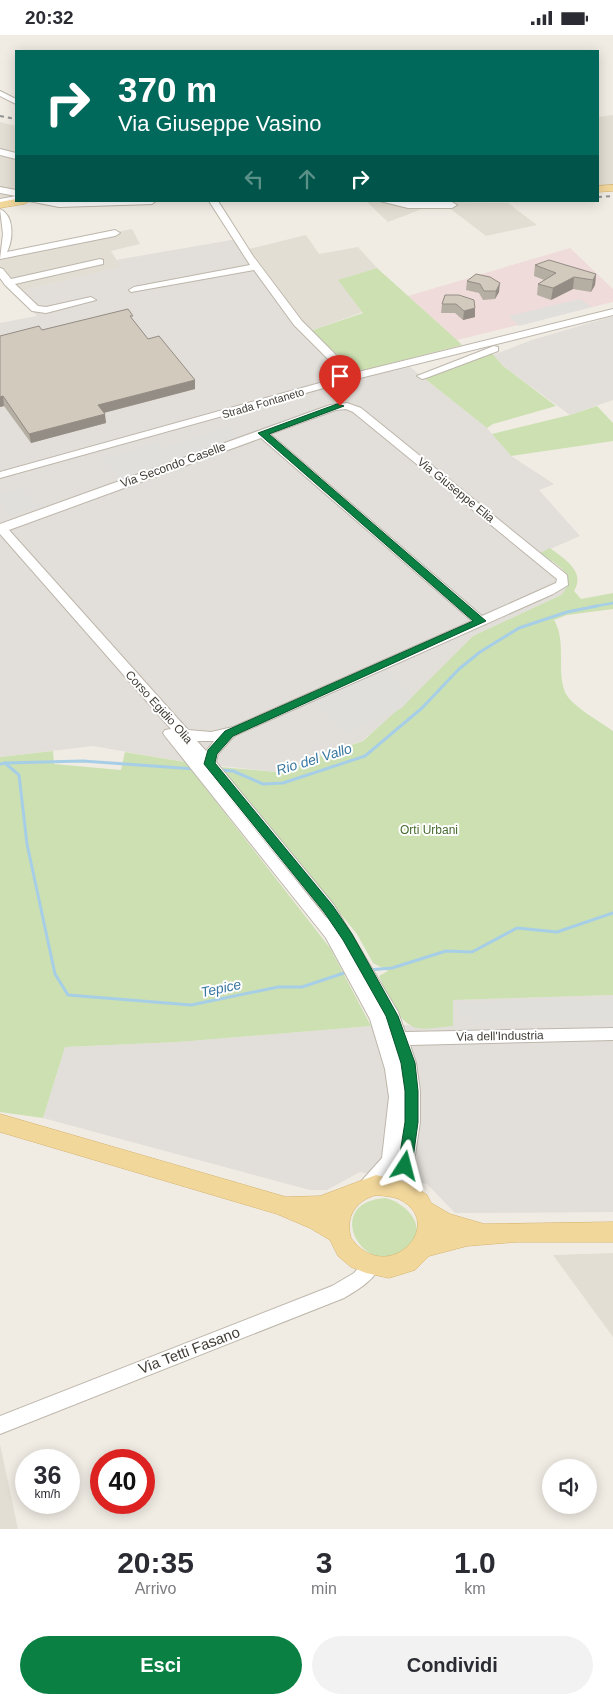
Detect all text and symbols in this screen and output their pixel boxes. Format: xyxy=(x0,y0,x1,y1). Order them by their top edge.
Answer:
text: 20:32 xyxy=(25,7,74,28)
icon: right xyxy=(35,70,100,135)
text: 370 m xyxy=(118,70,217,109)
text: Via Giuseppe Vasino xyxy=(118,111,321,136)
icon: left xyxy=(240,165,268,193)
icon: ahead xyxy=(293,165,321,193)
icon: right xyxy=(346,165,374,193)
pin xyxy=(319,355,361,406)
icon: arrive xyxy=(326,362,354,390)
street label: Strada Fontaneto xyxy=(220,386,306,420)
street label: Via Secondo Caselle xyxy=(118,439,228,491)
street label: Via Giuseppe Elia xyxy=(415,455,498,526)
street label: Corso Egidio Olia xyxy=(123,668,196,747)
water label: Rio del Vallo xyxy=(274,740,354,778)
park label: Orti Urbani xyxy=(400,823,458,837)
water label: Tepice xyxy=(199,976,243,1000)
street label: Via dell'Industria xyxy=(456,1028,544,1044)
position arrow xyxy=(378,1139,430,1191)
street label: Via Tetti Fasano xyxy=(136,1323,242,1377)
speed limit sign: 40 xyxy=(90,1449,155,1514)
map controls xyxy=(542,1459,597,1514)
button: sound xyxy=(542,1459,597,1514)
text: 36 xyxy=(34,1461,61,1489)
text: km/h xyxy=(34,1487,61,1501)
text: 20:35 xyxy=(117,1546,194,1579)
text: 3 xyxy=(316,1546,332,1579)
text: 1.0 xyxy=(454,1546,496,1579)
text: Arrivo xyxy=(135,1580,176,1597)
text: min xyxy=(311,1580,337,1597)
text: km xyxy=(464,1580,486,1597)
button: Esci xyxy=(20,1636,302,1694)
button: Condividi xyxy=(312,1636,593,1694)

